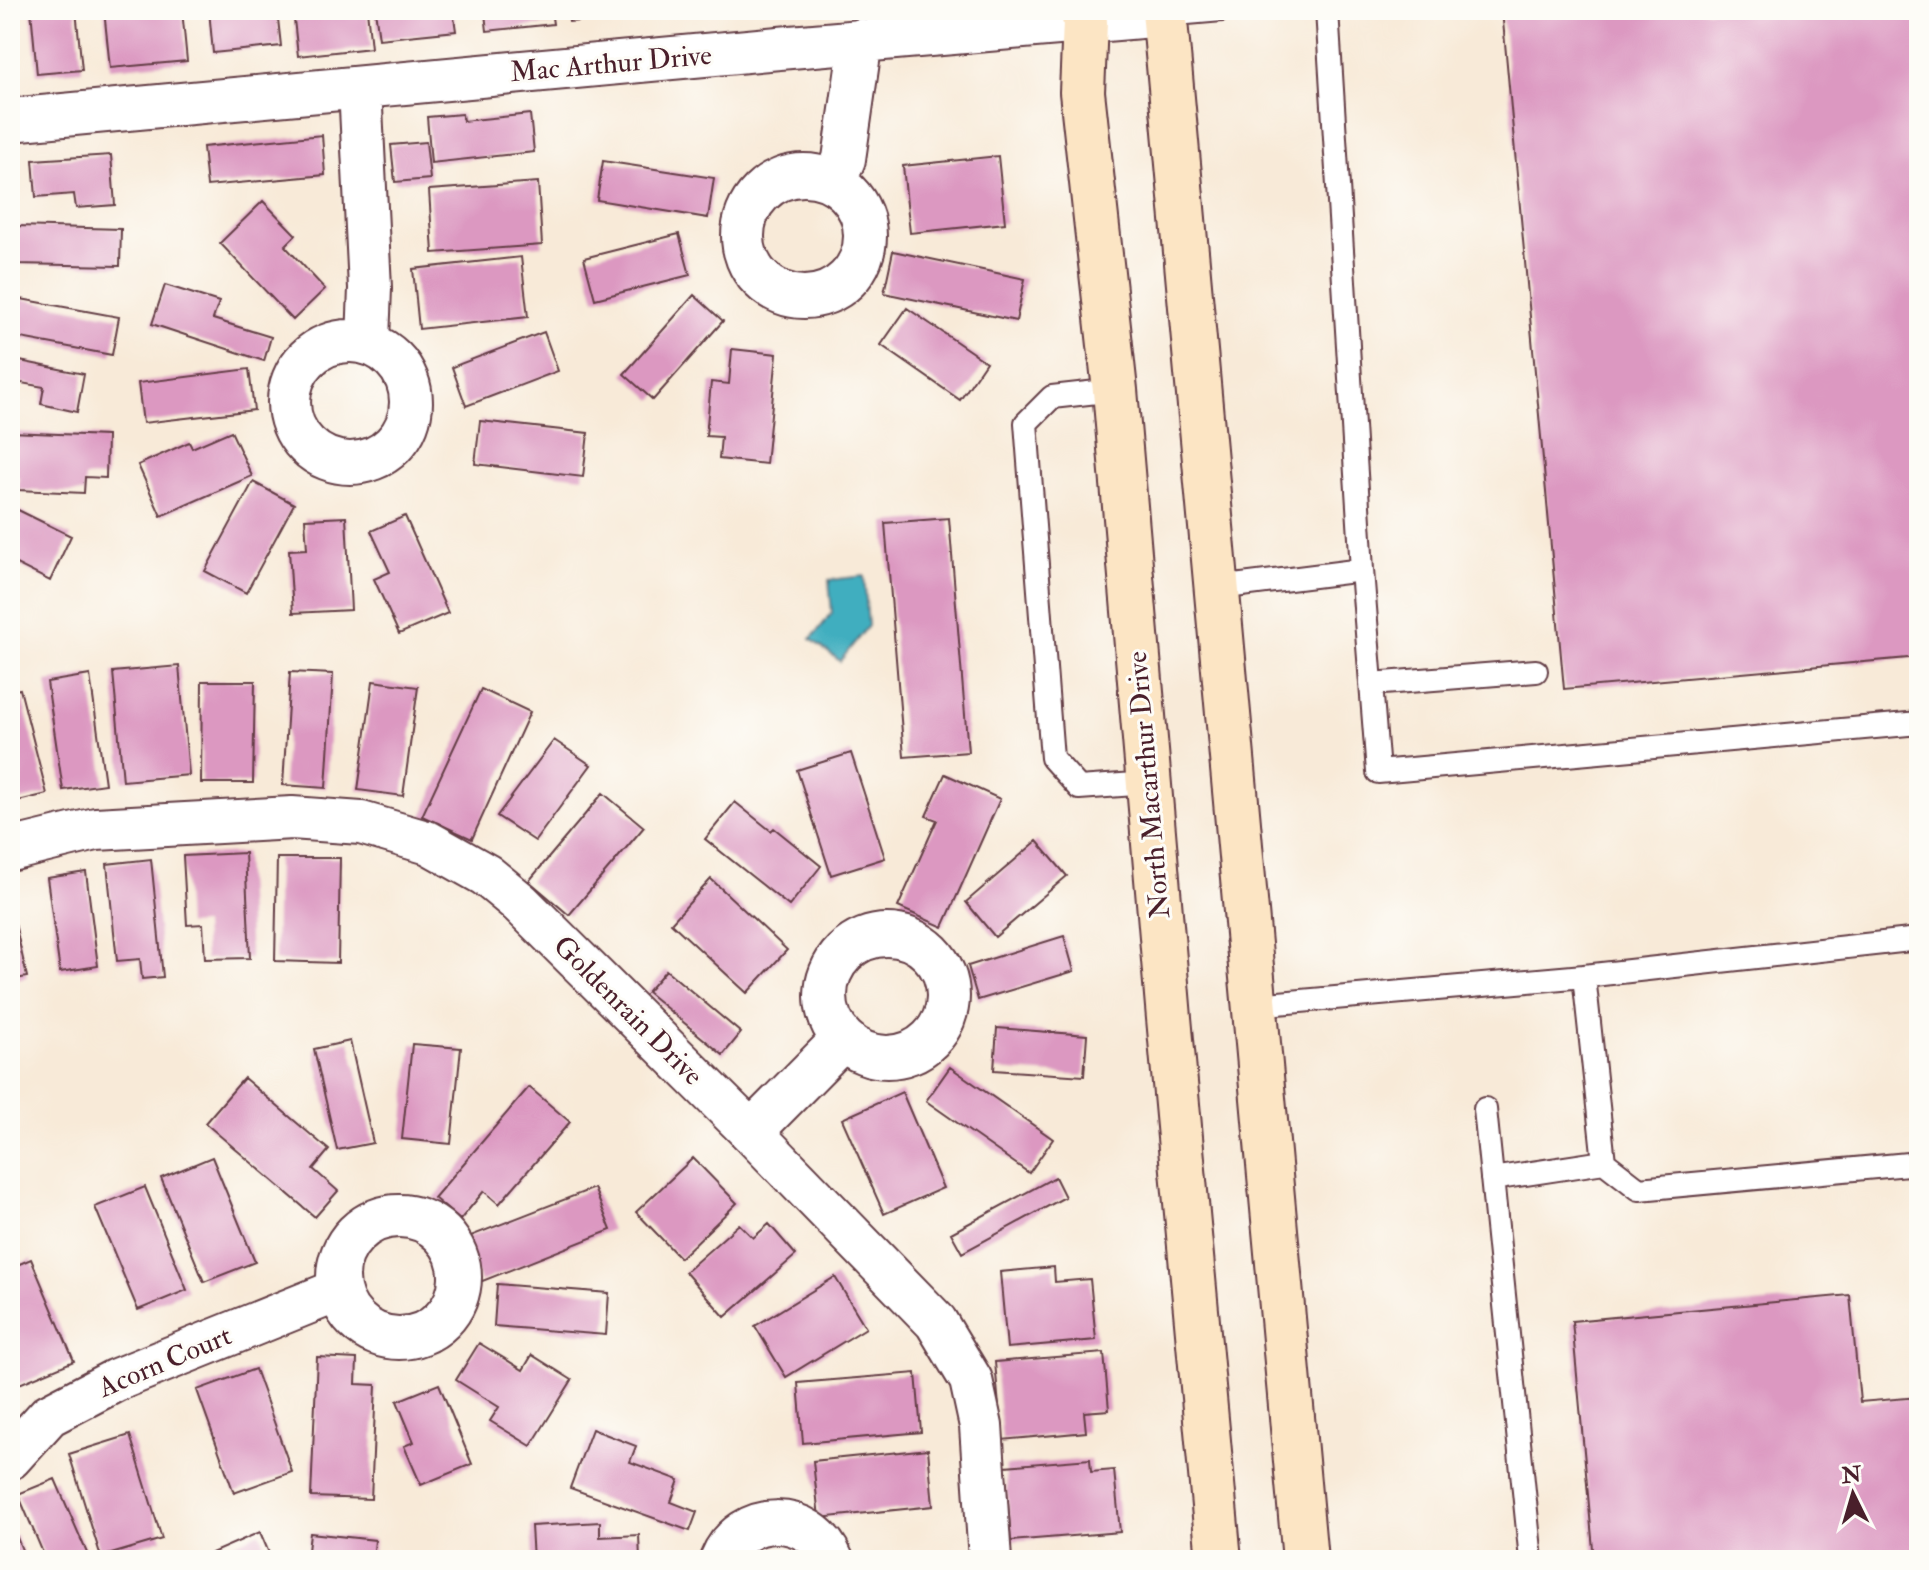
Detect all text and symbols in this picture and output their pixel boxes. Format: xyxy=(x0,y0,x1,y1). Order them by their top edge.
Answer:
street label: Mac Arthur Drive xyxy=(509,38,714,90)
street label: North Macarthur Drive xyxy=(1120,650,1178,920)
street label: Goldenrain Drive xyxy=(546,929,710,1093)
street label: Acorn Court xyxy=(92,1318,237,1406)
north arrow xyxy=(1813,1454,1893,1534)
text: N xyxy=(1839,1460,1863,1490)

